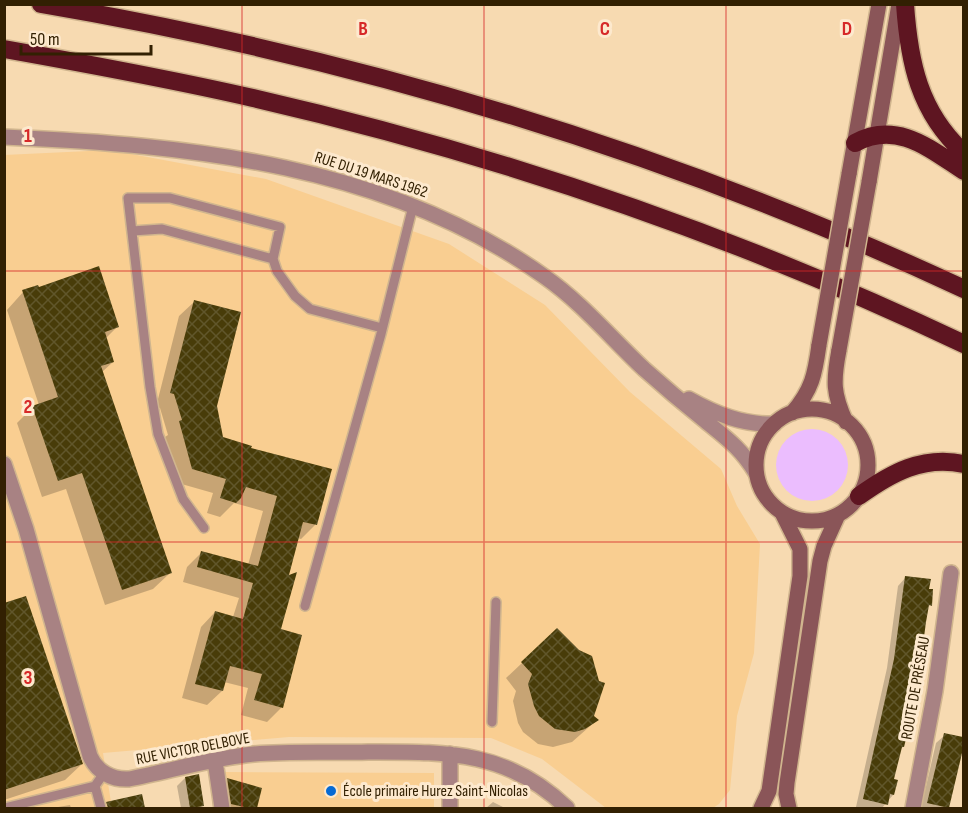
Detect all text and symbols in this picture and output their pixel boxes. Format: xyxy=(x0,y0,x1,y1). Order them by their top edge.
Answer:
text: B xyxy=(358,17,368,41)
text: C xyxy=(600,17,610,41)
text: D xyxy=(842,17,852,41)
scale bar xyxy=(21,18,152,56)
text: 50 m xyxy=(30,29,60,50)
text: 1 xyxy=(24,124,32,148)
street label: RUE DU 19 MARS 1962 xyxy=(312,148,430,202)
text: 2 xyxy=(24,395,32,419)
street label: ROUTE DE PRÉSEAU xyxy=(898,635,934,741)
text: 3 xyxy=(24,666,33,690)
street label: RUE VICTOR DELBOVE xyxy=(134,729,252,769)
place label: École primaire Hurez Saint-Nicolas xyxy=(343,782,528,801)
marker: École primaire Hurez Saint-Nicolas xyxy=(324,784,338,798)

